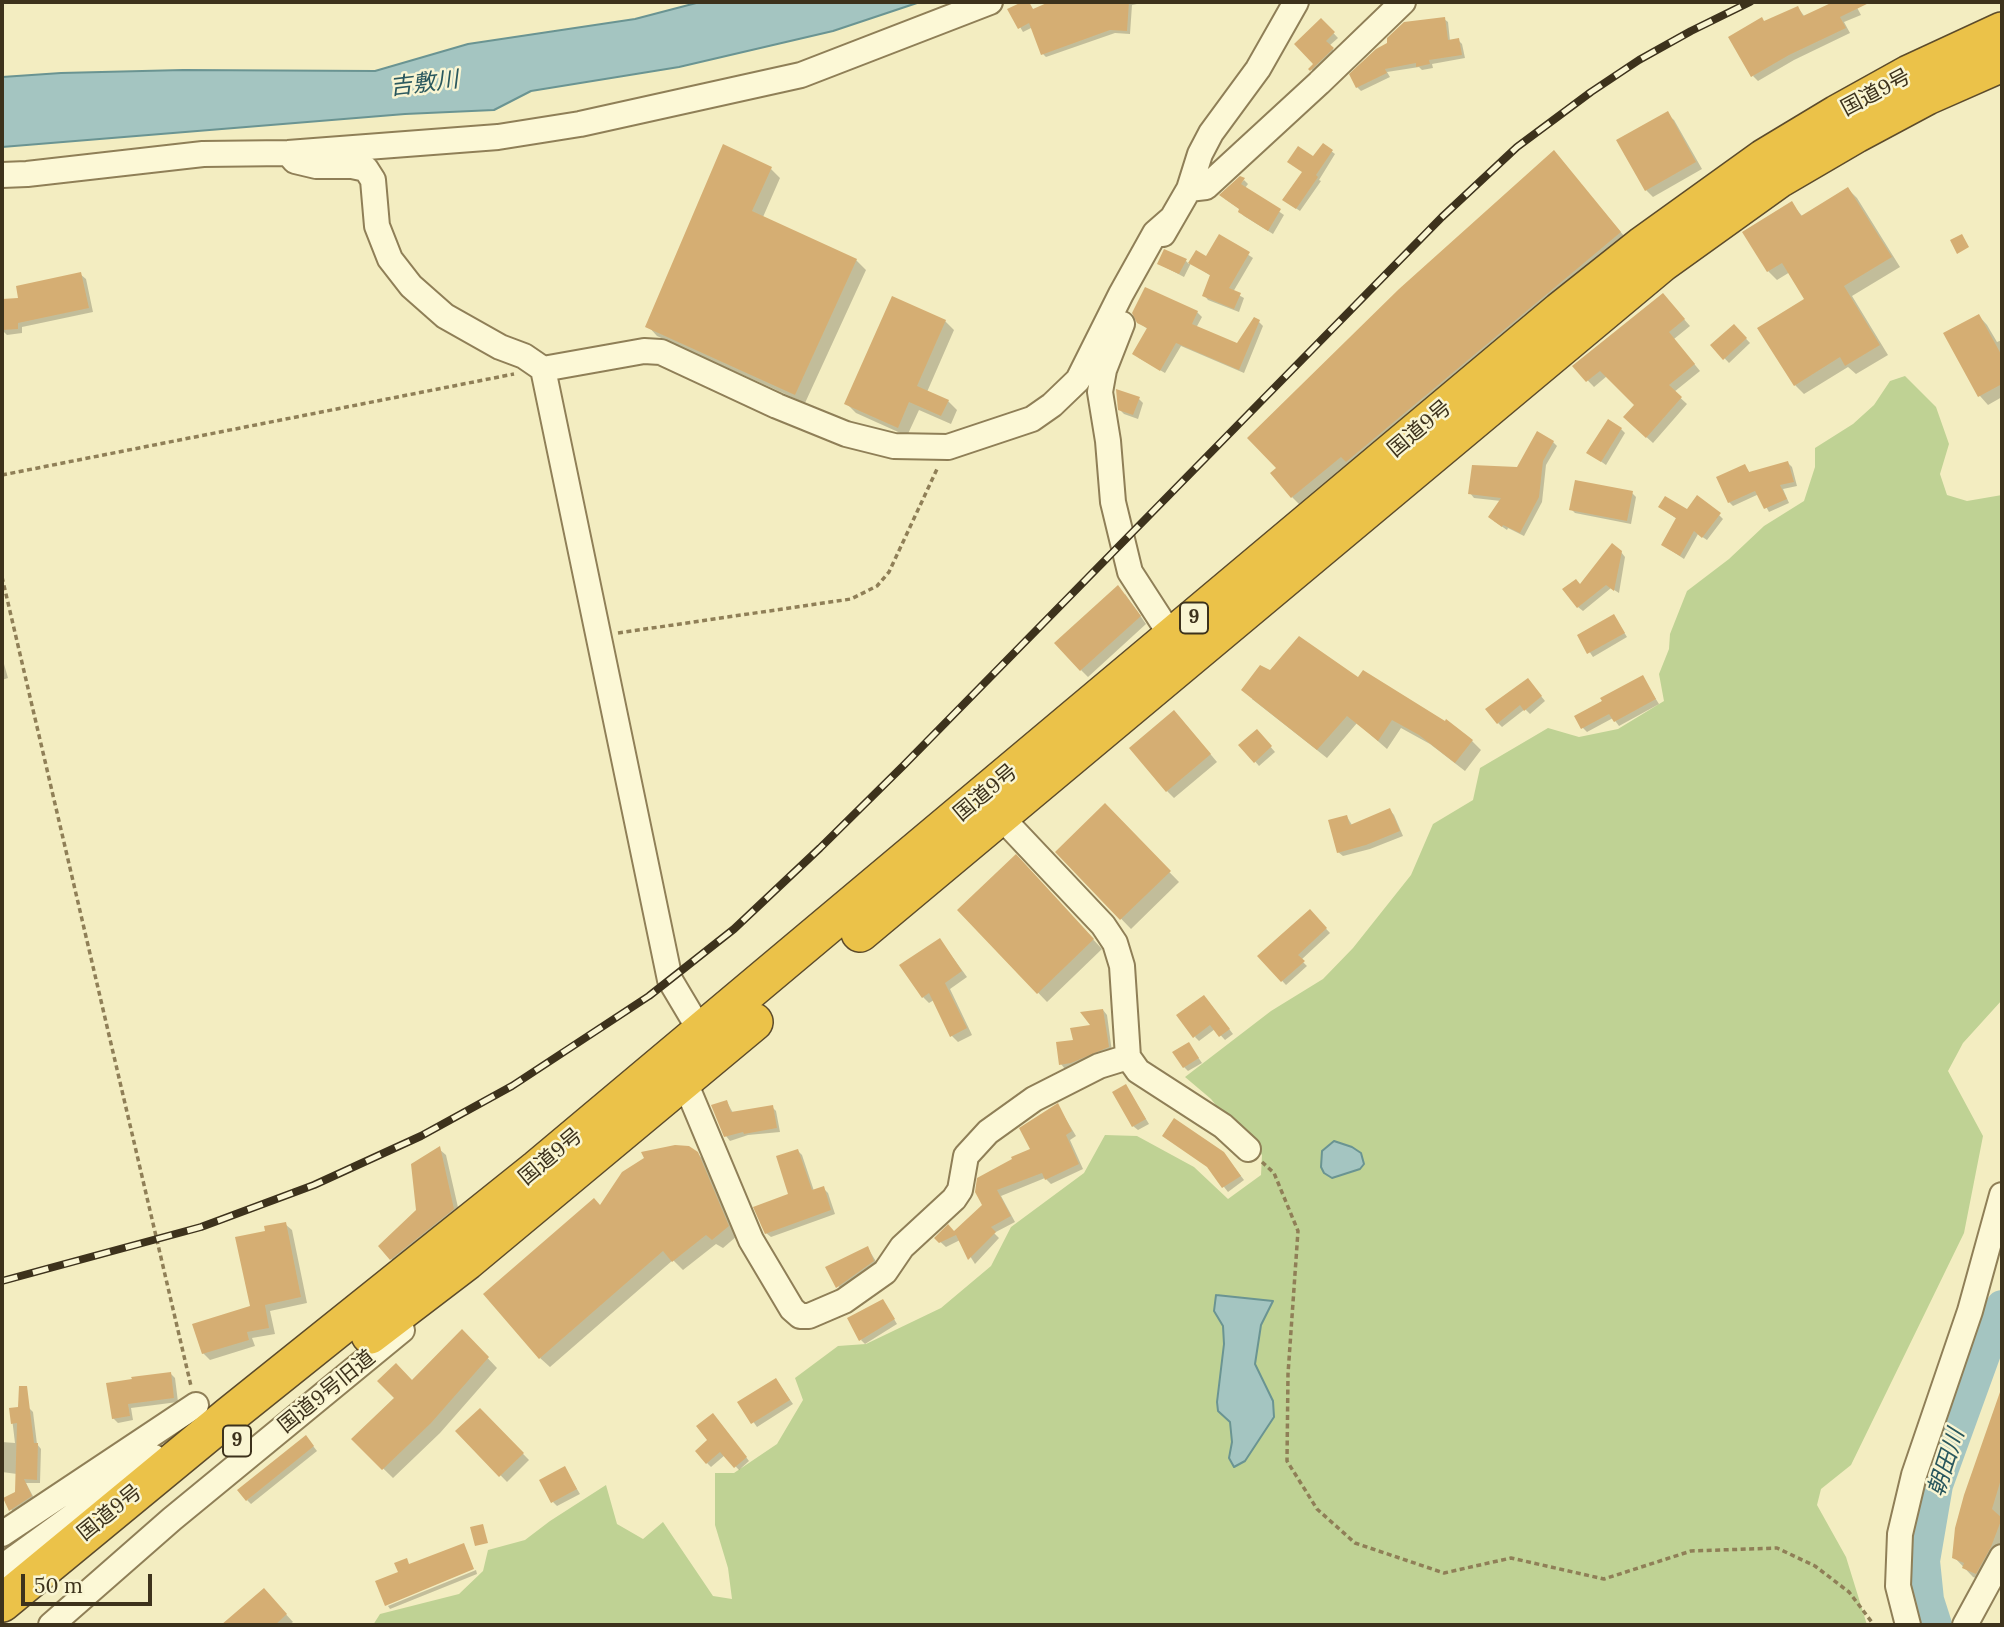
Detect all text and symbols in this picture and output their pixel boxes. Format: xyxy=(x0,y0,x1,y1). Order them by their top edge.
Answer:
street label: 国道9号 xyxy=(1837,64,1915,122)
water label: 吉敷川 xyxy=(388,66,460,102)
street label: 国道9号 xyxy=(1383,395,1457,463)
road number: 9 xyxy=(1180,603,1208,634)
street label: 国道9号 xyxy=(949,759,1023,827)
street label: 国道9号 xyxy=(514,1123,588,1191)
street label: 国道9号旧道 xyxy=(274,1345,380,1439)
road number: 9 xyxy=(223,1426,251,1456)
water label: 朝田川 xyxy=(1923,1426,1971,1500)
street label: 国道9号 xyxy=(73,1480,147,1546)
scale bar xyxy=(24,1560,156,1604)
text: 50 m xyxy=(34,1572,83,1599)

